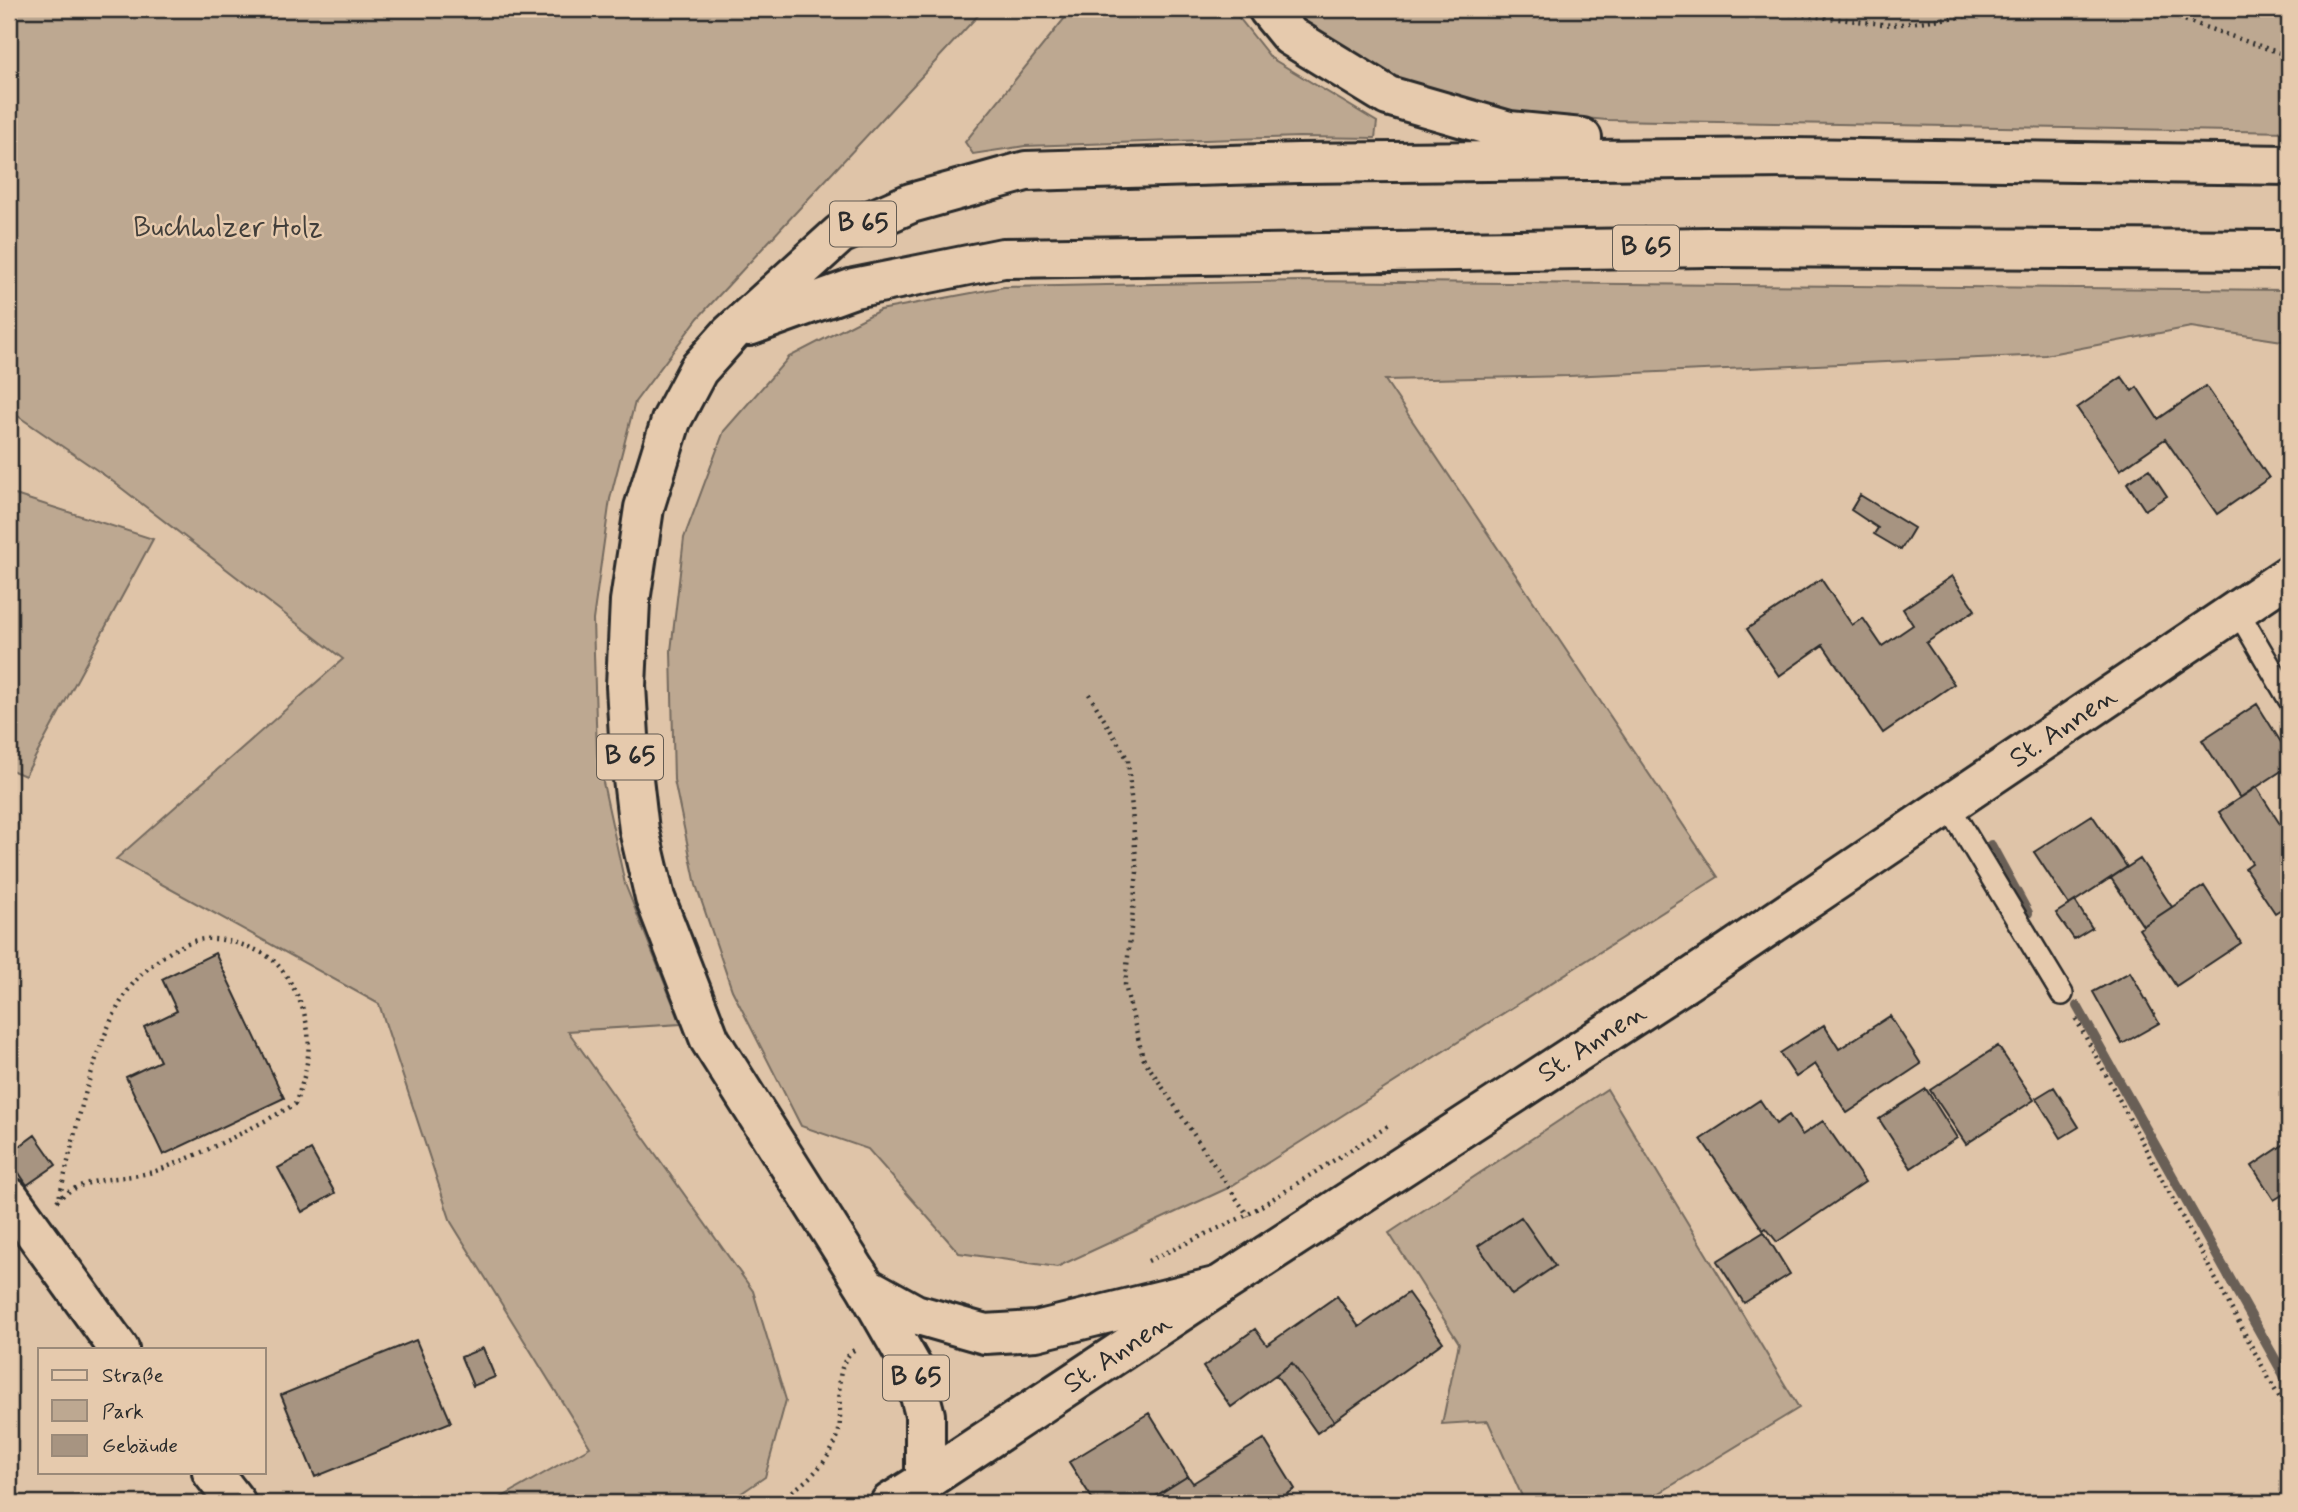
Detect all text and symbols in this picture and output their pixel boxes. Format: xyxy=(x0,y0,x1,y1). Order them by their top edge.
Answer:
road number: B 65 xyxy=(830,202,896,246)
park label: Buchholzer Holz xyxy=(133,210,323,247)
road number: B 65 xyxy=(1613,226,1679,270)
street label: St. Annen xyxy=(2002,678,2124,777)
road number: B 65 xyxy=(597,734,663,779)
street label: St. Annen xyxy=(1531,994,1653,1092)
street label: St. Annen xyxy=(1056,1304,1179,1403)
legend xyxy=(38,1348,266,1474)
road number: B 65 xyxy=(883,1356,949,1400)
text: Straße xyxy=(102,1362,164,1390)
text: Park xyxy=(102,1398,144,1426)
text: Gebäude xyxy=(102,1432,178,1460)

